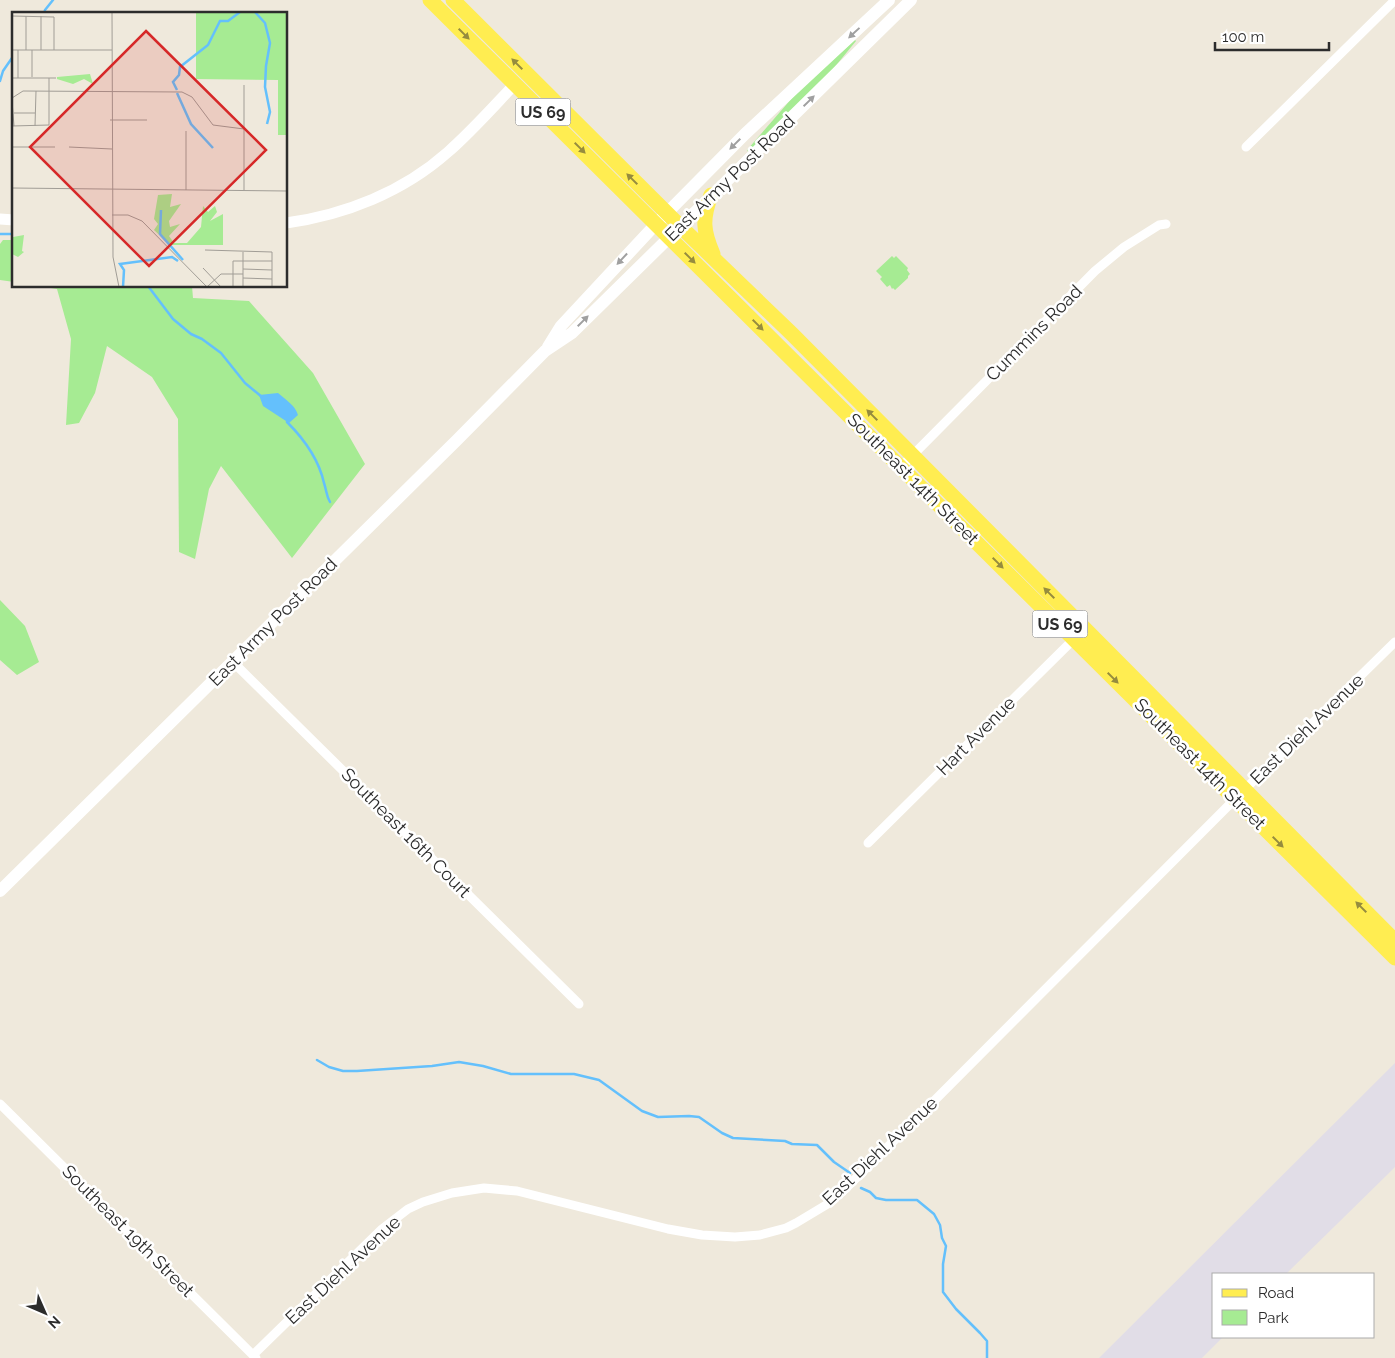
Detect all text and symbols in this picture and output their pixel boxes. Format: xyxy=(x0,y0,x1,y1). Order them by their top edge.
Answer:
inset map xyxy=(12,12,288,288)
scale bar xyxy=(1215,20,1329,52)
one-way arrow xyxy=(848,27,860,39)
one-way arrow xyxy=(458,28,470,40)
text: 100 m xyxy=(1222,28,1264,46)
one-way arrow xyxy=(511,58,523,70)
one-way arrow xyxy=(803,95,815,107)
road number: US 69 xyxy=(516,98,570,125)
street label: East Army Post Road xyxy=(660,110,799,245)
one-way arrow xyxy=(729,138,741,150)
one-way arrow xyxy=(574,142,586,154)
one-way arrow xyxy=(627,173,639,185)
one-way arrow xyxy=(683,251,695,263)
one-way arrow xyxy=(616,253,628,265)
street label: Cummins Road xyxy=(981,280,1086,385)
one-way arrow xyxy=(577,315,589,327)
one-way arrow xyxy=(752,319,764,331)
street label: Southeast 14th Street xyxy=(843,409,983,549)
one-way arrow xyxy=(867,410,879,422)
street label: East Army Post Road xyxy=(204,553,341,690)
one-way arrow xyxy=(992,557,1004,569)
one-way arrow xyxy=(1043,587,1055,599)
road number: US 69 xyxy=(1032,610,1088,638)
street label: East Diehl Avenue xyxy=(1246,669,1368,788)
one-way arrow xyxy=(1107,672,1119,684)
street label: Hart Avenue xyxy=(932,692,1020,779)
street label: Southeast 14th Street xyxy=(1130,694,1270,834)
street label: Southeast 16th Court xyxy=(337,764,475,902)
one-way arrow xyxy=(1272,835,1284,847)
one-way arrow xyxy=(1355,901,1367,913)
street label: East Diehl Avenue xyxy=(818,1092,942,1209)
street label: Southeast 19th Street xyxy=(58,1160,199,1301)
street label: East Diehl Avenue xyxy=(281,1211,405,1328)
legend xyxy=(1212,1273,1375,1338)
text: Road xyxy=(1258,1284,1294,1302)
north arrow xyxy=(20,1288,70,1338)
text: Park xyxy=(1258,1309,1289,1327)
text: N xyxy=(45,1313,64,1332)

